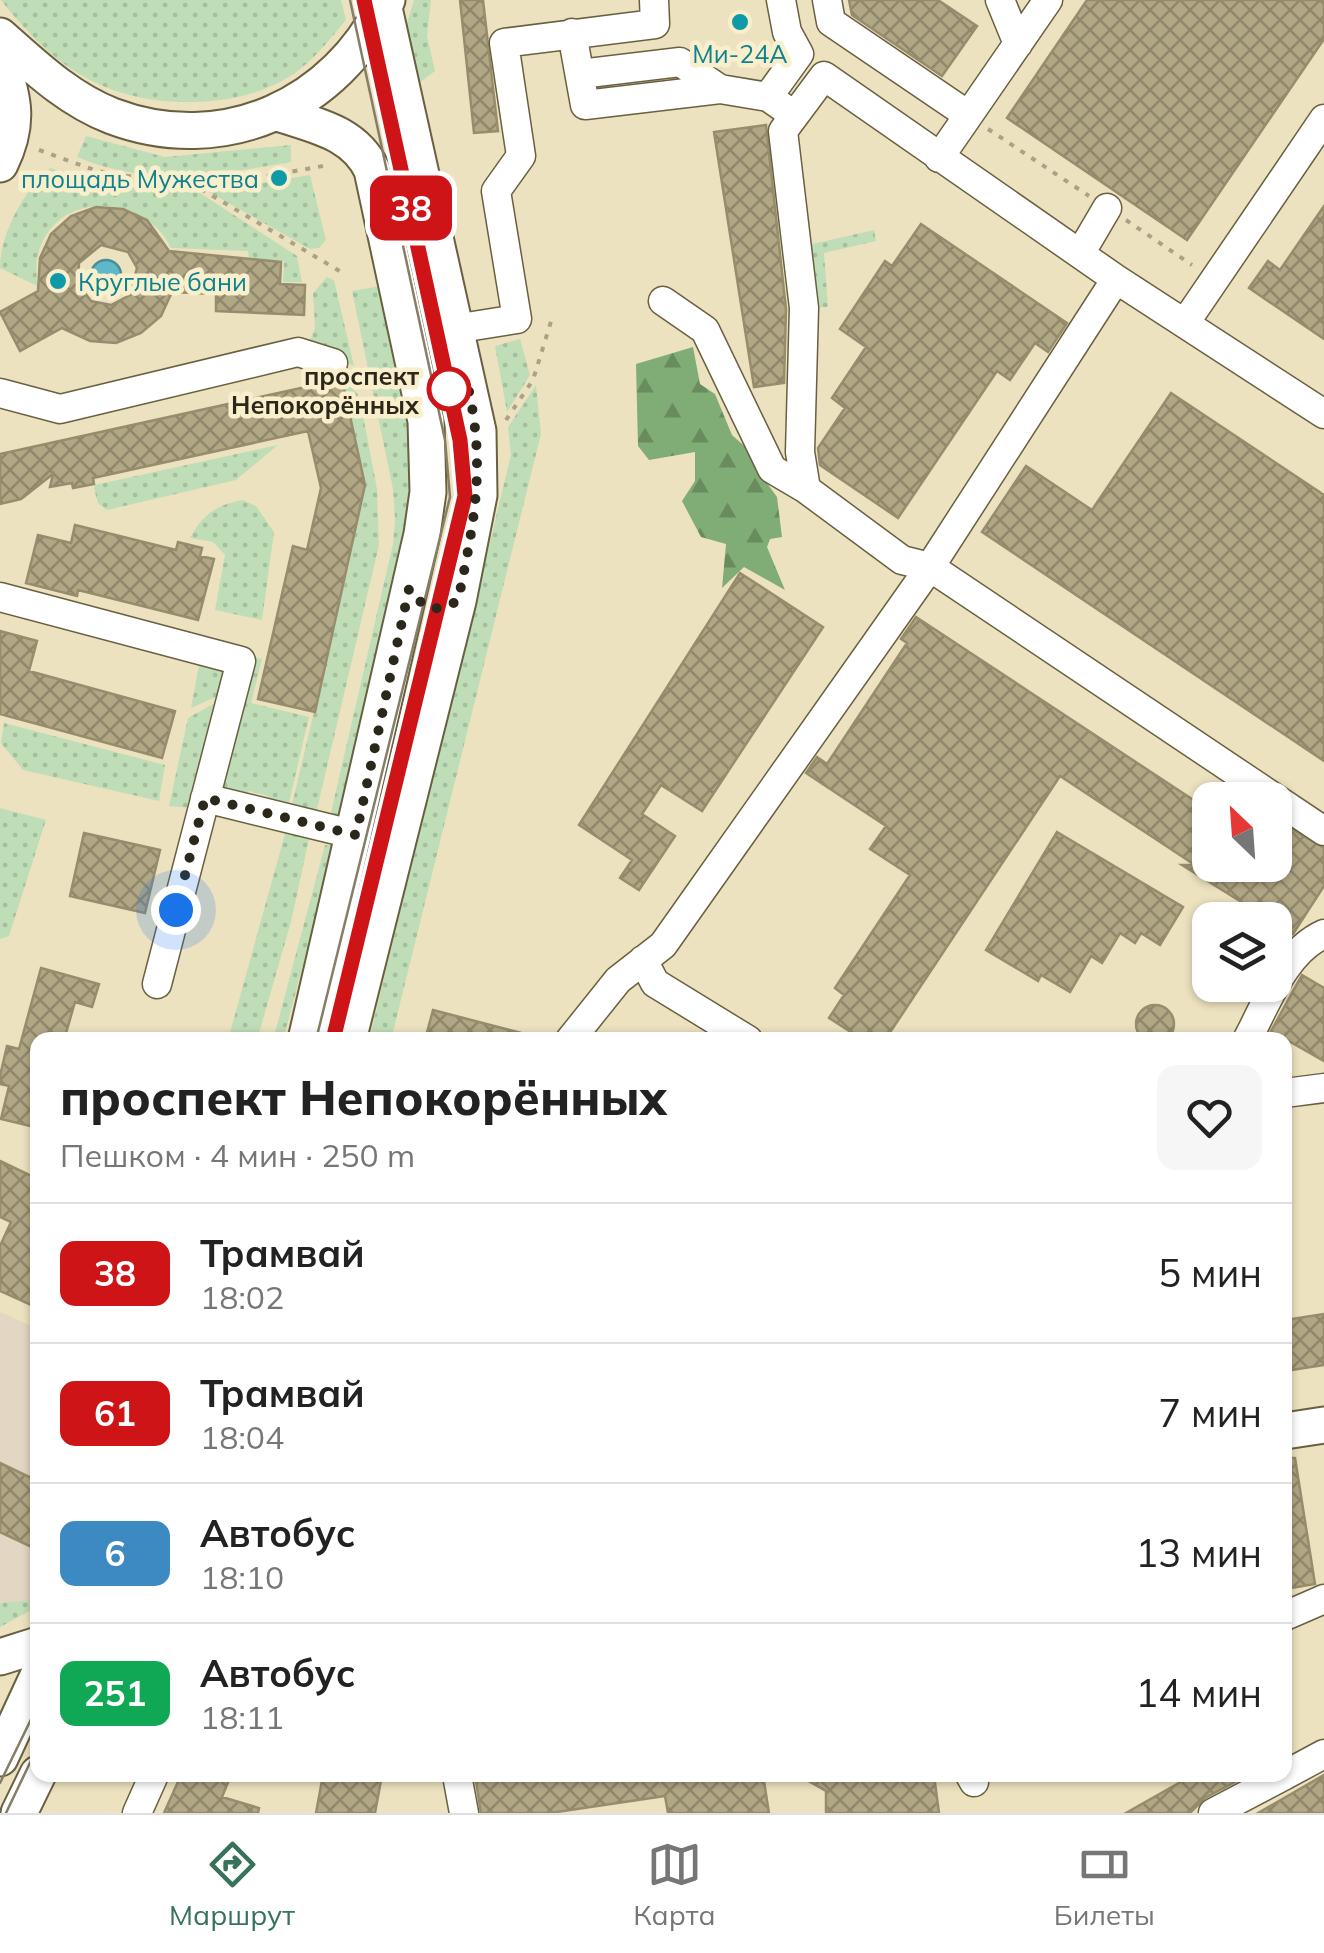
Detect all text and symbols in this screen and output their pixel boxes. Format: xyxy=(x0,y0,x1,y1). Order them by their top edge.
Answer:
marker: Ми-24А xyxy=(729,11,751,33)
place label: Ми-24А xyxy=(692,38,788,69)
place label: площадь Мужества xyxy=(21,163,259,194)
marker: площадь Мужества xyxy=(268,167,290,189)
line badge: 38 xyxy=(366,176,456,240)
text: 38 xyxy=(390,186,432,230)
place label: Круглые бани xyxy=(78,266,247,297)
marker: Круглые бани xyxy=(47,270,69,292)
place label: проспект Непокорённых xyxy=(231,360,420,420)
marker: проспект Непокорённых xyxy=(428,368,470,410)
north arrow xyxy=(1192,782,1292,882)
map controls xyxy=(1192,782,1292,1002)
your location xyxy=(151,885,201,935)
button: layers xyxy=(1192,902,1292,1002)
button: heart xyxy=(1157,1065,1262,1170)
text: проспект Непокорённых xyxy=(60,1067,667,1127)
text: Пешком · 4 мин · 250 m xyxy=(60,1135,415,1175)
text: Трамвай xyxy=(200,1229,365,1277)
text: 5 мин xyxy=(1158,1249,1262,1297)
text: 38 xyxy=(94,1251,136,1295)
text: 18:02 xyxy=(200,1277,284,1317)
text: Трамвай xyxy=(200,1369,365,1417)
text: 7 мин xyxy=(1158,1389,1262,1437)
text: 61 xyxy=(94,1391,136,1435)
text: 18:04 xyxy=(200,1417,284,1457)
text: Автобус xyxy=(200,1509,355,1557)
text: 13 мин xyxy=(1136,1529,1262,1577)
text: 6 xyxy=(104,1531,126,1575)
text: 18:10 xyxy=(200,1557,284,1597)
text: Автобус xyxy=(200,1649,355,1697)
text: 14 мин xyxy=(1136,1669,1262,1717)
text: 251 xyxy=(83,1671,147,1715)
text: 18:11 xyxy=(200,1697,284,1737)
tab: Маршрут xyxy=(169,1837,295,1932)
tab: Карта xyxy=(633,1837,716,1932)
tab: Билеты xyxy=(1054,1837,1155,1932)

